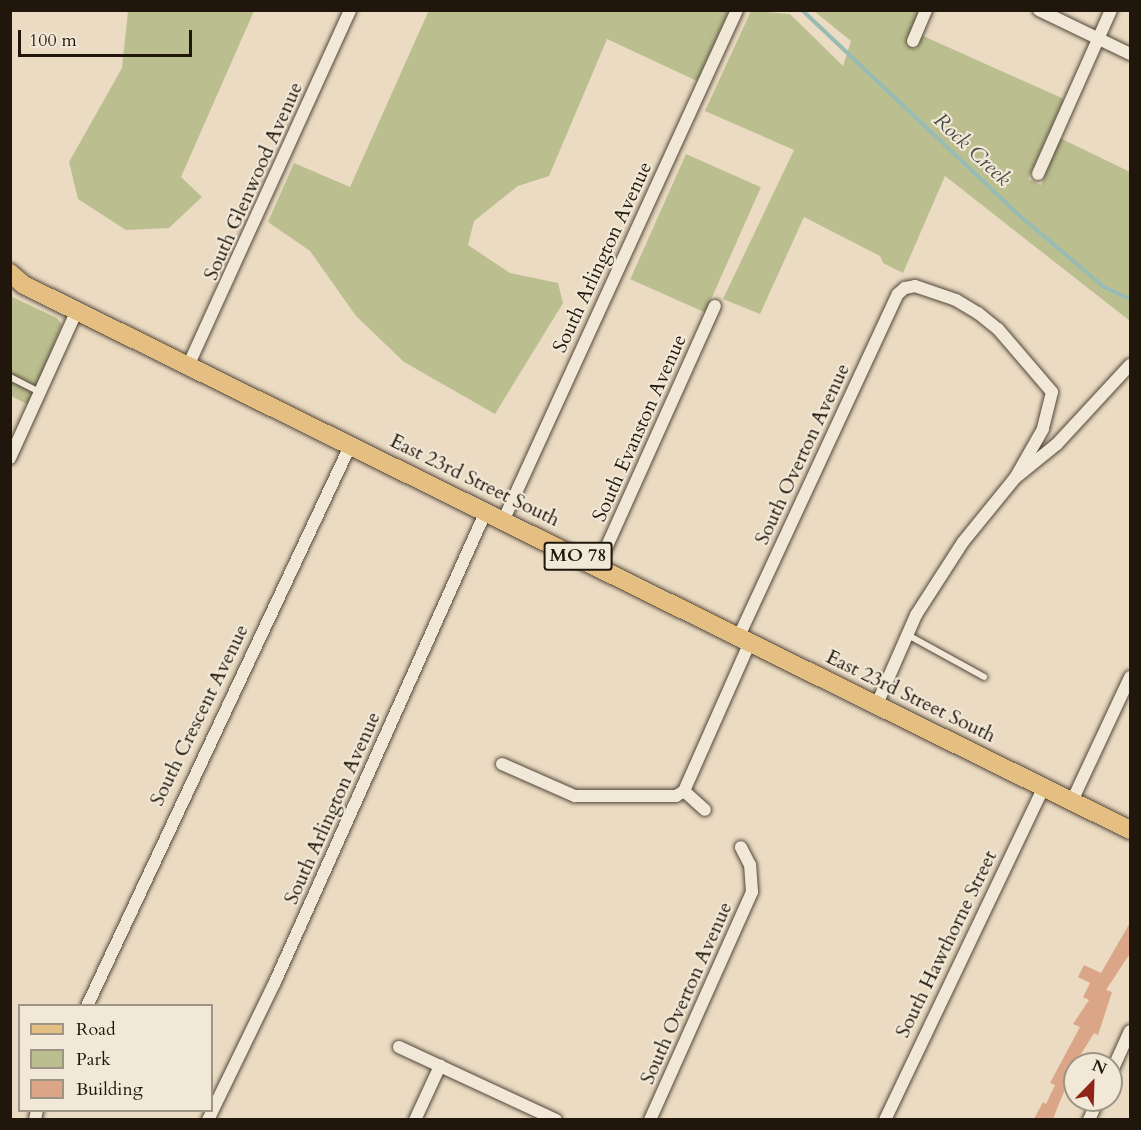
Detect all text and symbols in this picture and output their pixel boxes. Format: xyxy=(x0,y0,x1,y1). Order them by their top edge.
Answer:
scale bar xyxy=(21,18,195,56)
text: 100 m xyxy=(29,28,77,53)
street label: South Glenwood Avenue xyxy=(198,78,308,284)
water label: Rock Creek xyxy=(928,108,1016,192)
street label: South Arlington Avenue xyxy=(547,158,657,356)
street label: South Evanston Avenue xyxy=(587,331,691,525)
street label: South Overton Avenue xyxy=(750,360,854,548)
street label: East 23rd Street South xyxy=(386,429,564,531)
road number: MO 78 xyxy=(544,541,612,571)
street label: South Crescent Avenue xyxy=(145,620,253,810)
street label: East 23rd Street South xyxy=(822,645,1000,747)
street label: South Arlington Avenue xyxy=(279,708,385,908)
street label: South Hawthorne Street xyxy=(890,847,1002,1041)
street label: South Overton Avenue xyxy=(635,898,737,1088)
legend xyxy=(18,1004,213,1112)
text: Road xyxy=(76,1017,116,1042)
text: Park xyxy=(76,1047,111,1072)
north arrow xyxy=(1063,1052,1123,1112)
text: N xyxy=(1089,1054,1110,1080)
text: Building xyxy=(76,1077,143,1102)

